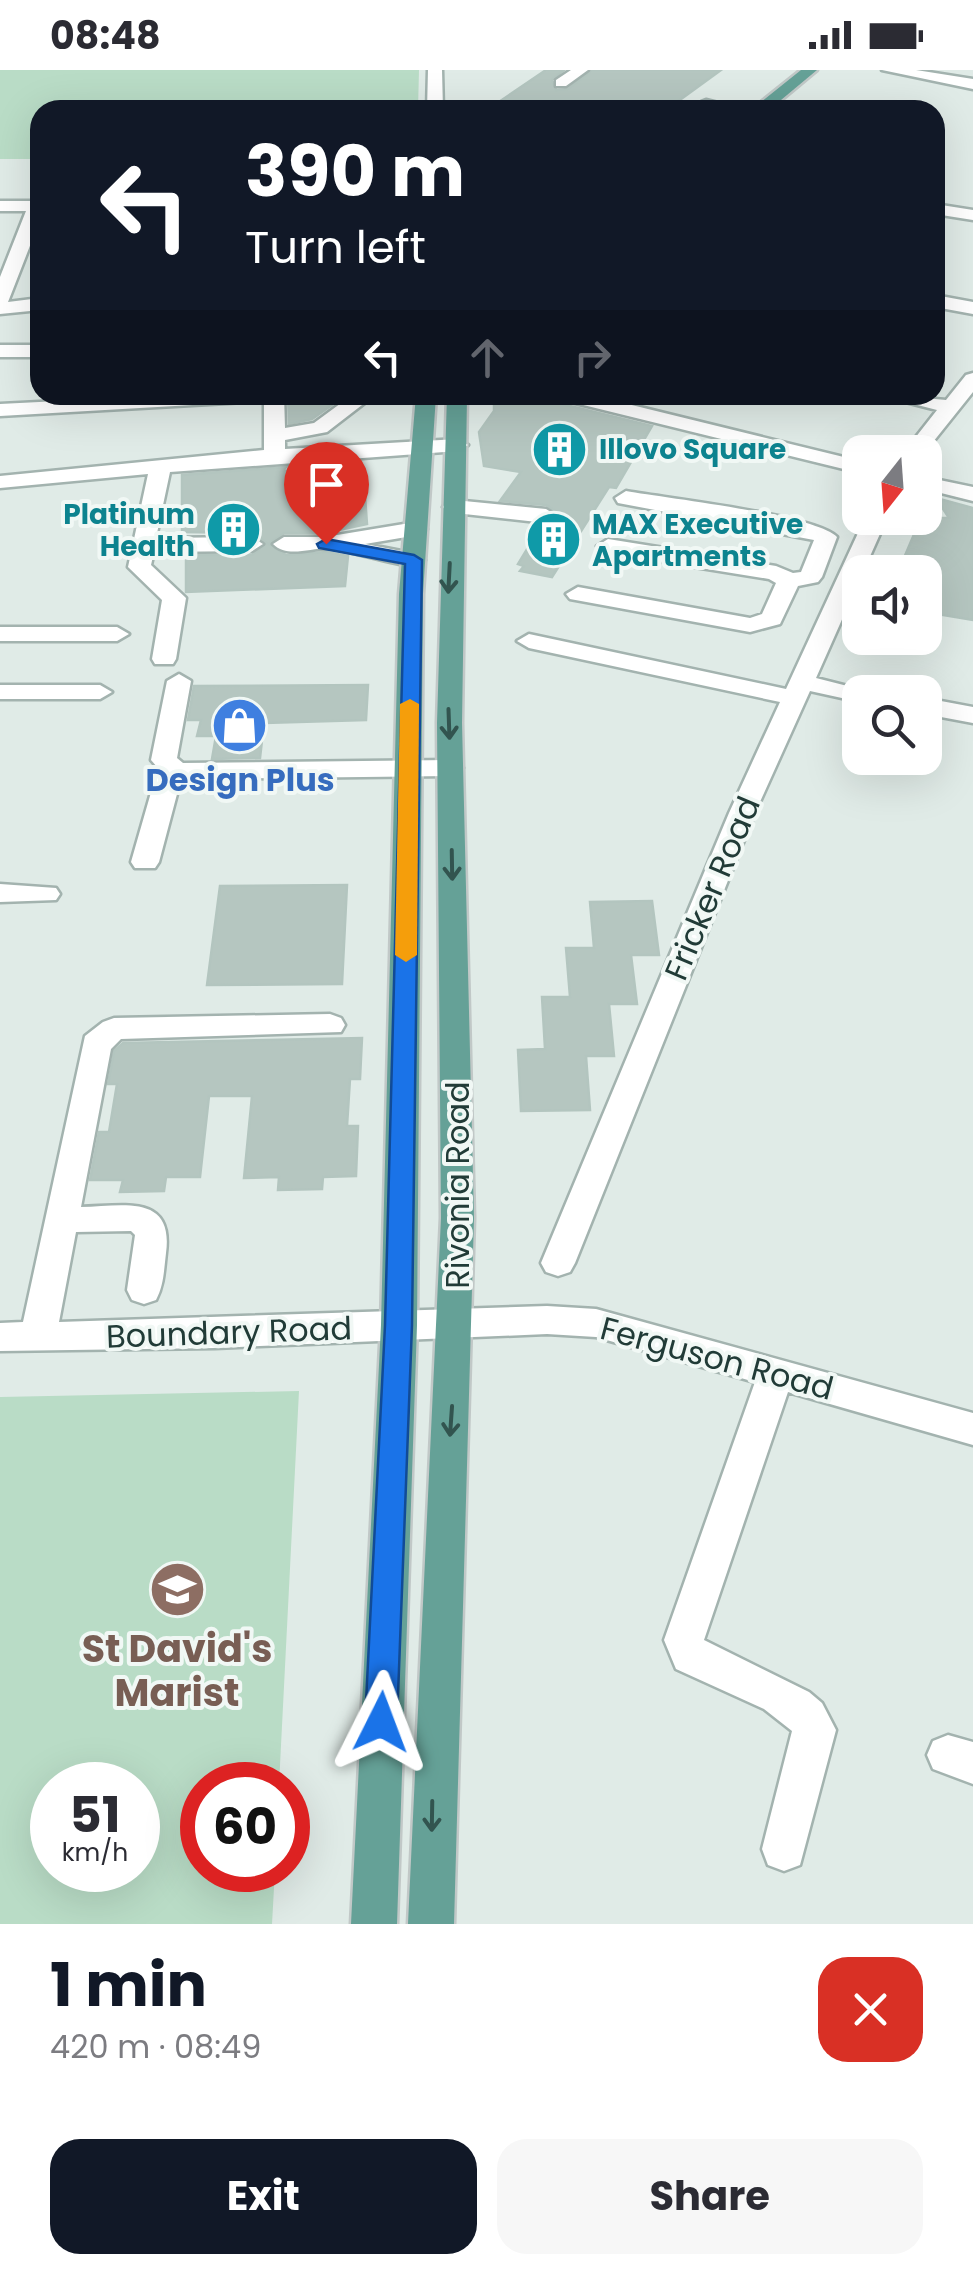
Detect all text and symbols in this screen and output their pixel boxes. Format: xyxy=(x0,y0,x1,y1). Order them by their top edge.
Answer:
text: 08:48 xyxy=(50,9,161,62)
text: 390 m xyxy=(245,122,465,221)
icon: left xyxy=(80,140,210,270)
text: Turn left xyxy=(245,216,426,279)
icon: left xyxy=(355,330,410,385)
icon: ahead xyxy=(460,330,515,385)
icon: right xyxy=(565,330,620,385)
building icon: Illovo Square xyxy=(530,419,590,479)
place label: Illovo Square xyxy=(599,430,786,469)
north arrow xyxy=(842,435,942,535)
map controls xyxy=(842,435,942,775)
pin xyxy=(284,442,369,545)
icon: arrive xyxy=(299,457,354,512)
place label: Platinum Health xyxy=(63,495,195,566)
building icon: Platinum Health xyxy=(204,500,264,560)
place label: MAX Executive Apartments xyxy=(592,505,803,576)
building icon: MAX Executive Apartments xyxy=(523,510,583,570)
button: sound xyxy=(842,555,942,655)
one-way arrow xyxy=(439,561,458,593)
button: search xyxy=(842,675,942,775)
shop icon: Design Plus xyxy=(210,695,270,755)
one-way arrow xyxy=(439,708,458,740)
place label: Design Plus xyxy=(145,757,335,802)
street label: Fricker Road xyxy=(653,789,771,987)
one-way arrow xyxy=(443,849,462,881)
street label: Rivonia Road xyxy=(435,1081,480,1289)
street label: Boundary Road xyxy=(105,1305,353,1359)
street label: Ferguson Road xyxy=(596,1305,838,1411)
one-way arrow xyxy=(441,1405,460,1437)
school or university icon: St David's Marist xyxy=(147,1560,207,1620)
place label: St David's Marist xyxy=(82,1622,272,1719)
position arrow xyxy=(329,1670,433,1774)
speed limit sign: 60 xyxy=(180,1762,310,1892)
text: 51 xyxy=(69,1779,121,1850)
one-way arrow xyxy=(422,1798,442,1831)
text: km/h xyxy=(62,1835,128,1870)
text: 1 min xyxy=(50,1943,207,2027)
button: close xyxy=(818,1957,923,2062)
text: 420 m · 08:49 xyxy=(50,2024,261,2069)
button: Exit xyxy=(50,2139,477,2254)
button: Share xyxy=(497,2139,923,2254)

